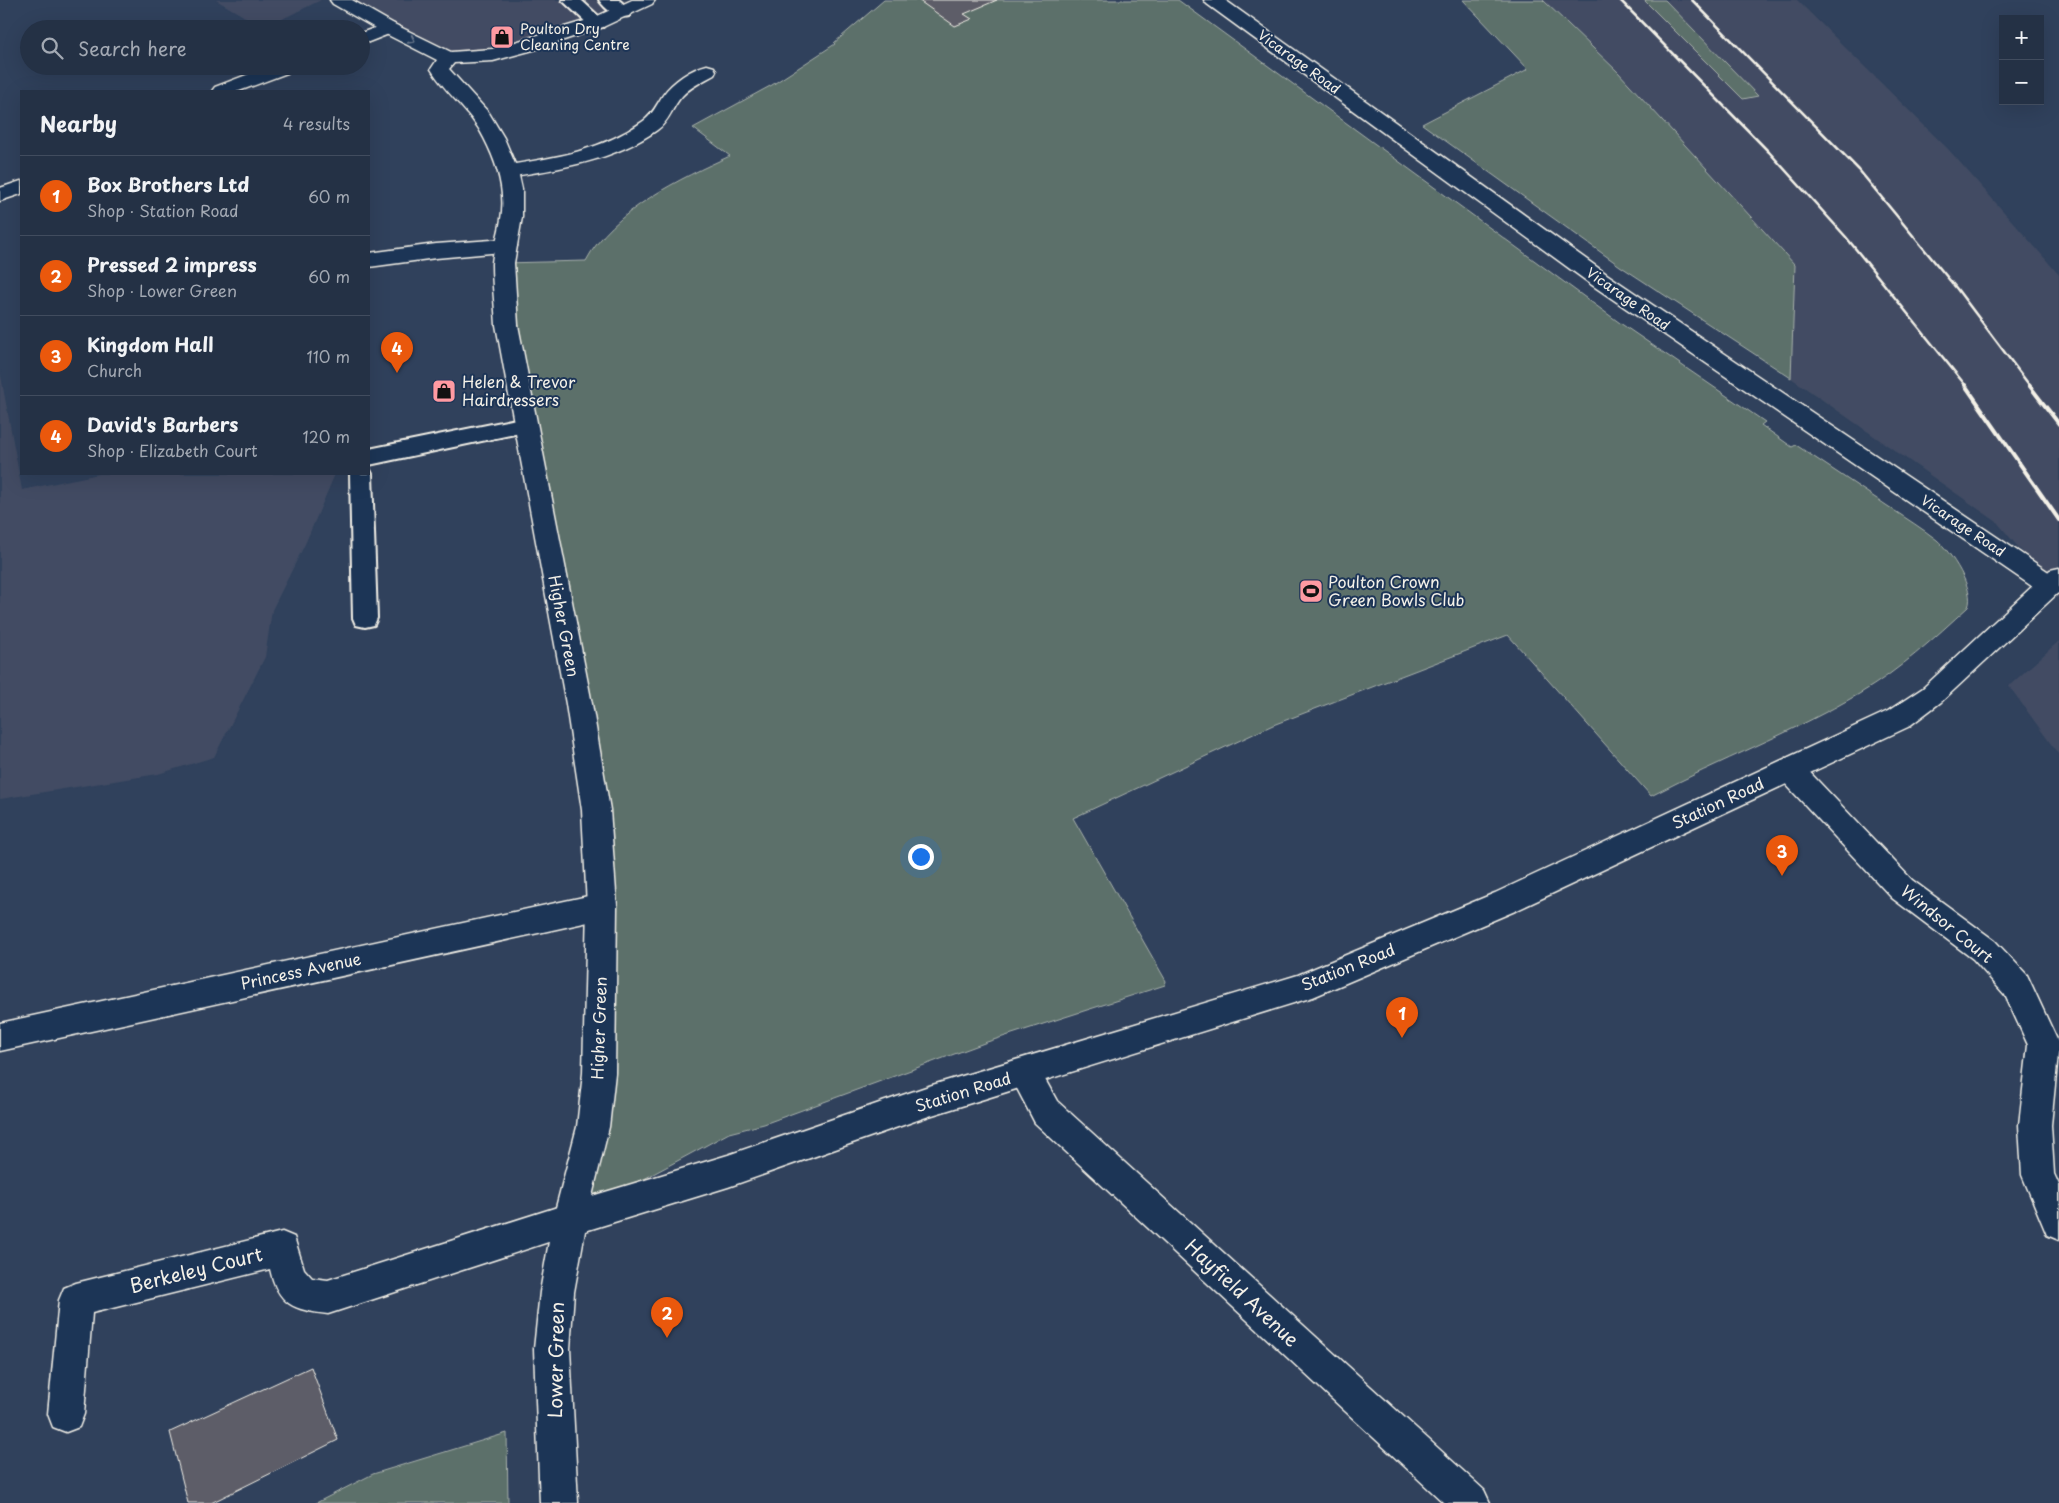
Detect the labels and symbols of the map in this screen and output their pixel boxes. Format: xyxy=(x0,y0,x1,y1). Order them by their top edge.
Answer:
place label: Poulton Dry Cleaning Centre xyxy=(520,18,630,55)
shop icon: Poulton Dry Cleaning Centre xyxy=(489,24,515,50)
street label: Vicarage Road xyxy=(1254,24,1345,99)
one-way arrow xyxy=(407,34,416,44)
street label: Vicarage Road xyxy=(1582,262,1674,335)
pin: 4 xyxy=(381,332,413,373)
place label: Helen & Trevor Hairdressers xyxy=(462,369,576,411)
shop icon: Helen & Trevor Hairdressers xyxy=(431,378,457,404)
street label: Vicarage Road xyxy=(1917,490,2010,562)
place label: Poulton Crown Green Bowls Club xyxy=(1328,569,1464,611)
street label: Higher Green xyxy=(543,573,587,679)
sports icon: Poulton Crown Green Bowls Club xyxy=(1298,578,1324,604)
street label: Station Road xyxy=(1667,770,1768,834)
pin: 3 xyxy=(1766,835,1798,876)
your location xyxy=(908,844,934,870)
street label: Windsor Court xyxy=(1896,878,1999,968)
street label: Station Road xyxy=(1297,936,1398,996)
street label: Princess Avenue xyxy=(238,945,363,994)
street label: Higher Green xyxy=(584,976,612,1080)
pin: 1 xyxy=(1386,997,1418,1038)
street label: Station Road xyxy=(912,1065,1014,1117)
street label: Hayfield Avenue xyxy=(1179,1232,1306,1353)
street label: Berkeley Court xyxy=(126,1239,265,1299)
pin: 2 xyxy=(651,1297,683,1338)
street label: Lower Green xyxy=(540,1302,570,1418)

